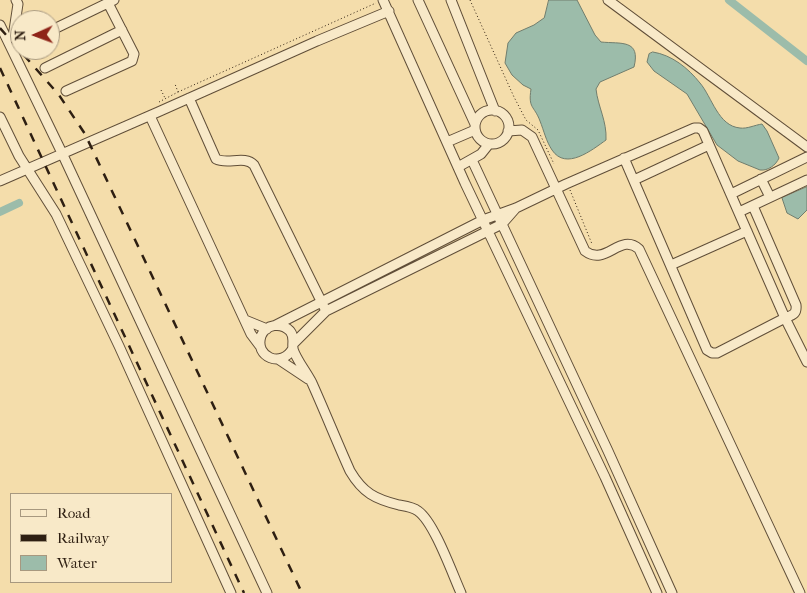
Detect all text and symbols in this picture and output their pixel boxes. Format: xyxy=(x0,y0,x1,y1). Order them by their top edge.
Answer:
north arrow xyxy=(10,10,60,60)
text: N xyxy=(12,30,29,41)
legend xyxy=(10,493,172,583)
text: Road xyxy=(57,504,90,522)
text: Railway xyxy=(57,529,109,547)
text: Water xyxy=(57,554,97,572)

